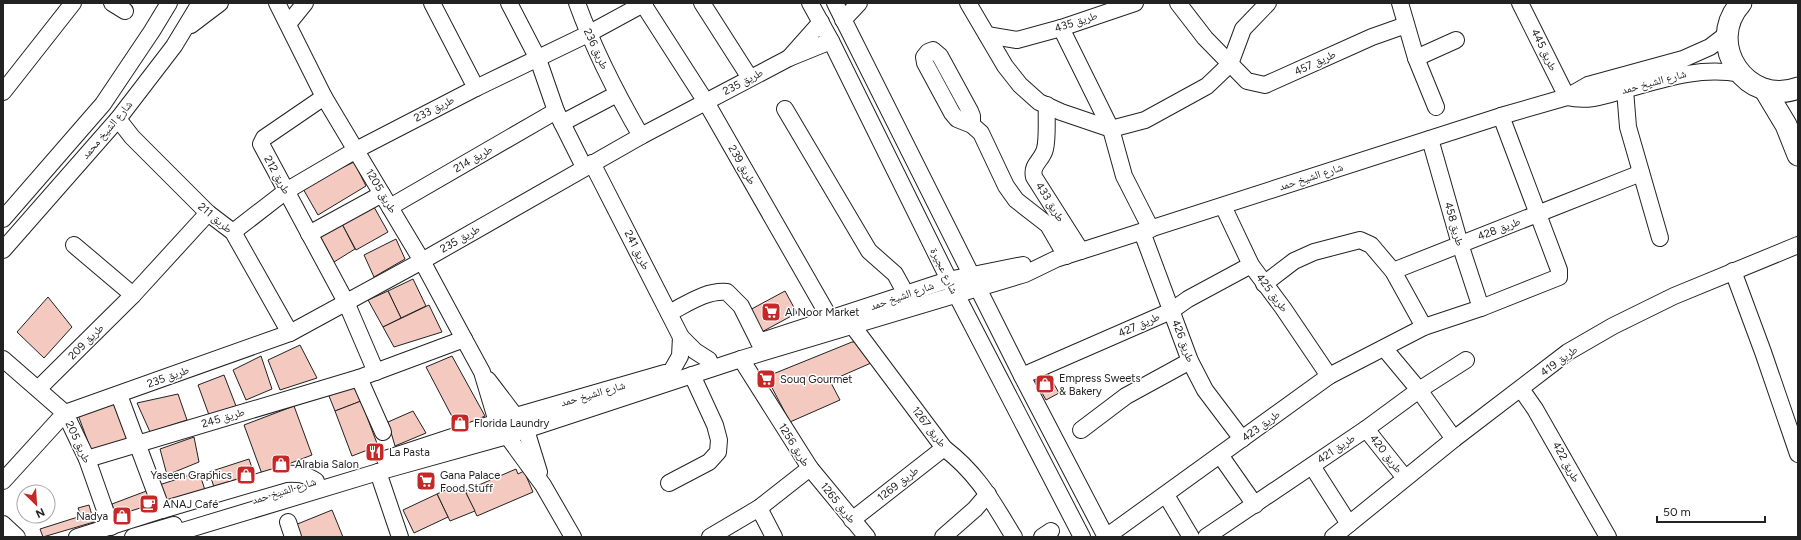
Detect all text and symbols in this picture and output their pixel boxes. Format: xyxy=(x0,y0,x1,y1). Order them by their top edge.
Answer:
street label: طريق 435 xyxy=(1053,9,1099,35)
street label: طريق 236 xyxy=(581,26,611,72)
street label: طريق 445 xyxy=(1528,27,1560,73)
street label: طريق 457 xyxy=(1292,48,1338,78)
street label: طريق 235 xyxy=(721,66,765,98)
street label: شارع الشيخ حمد xyxy=(1620,67,1688,97)
street label: طريق 233 xyxy=(412,93,456,125)
street label: شارع الشيخ محمد xyxy=(79,98,135,162)
street label: طريق 214 xyxy=(451,143,495,175)
street label: طريق 239 xyxy=(725,143,759,187)
street label: طريق 212 xyxy=(261,153,293,197)
street label: شارع الشيخ حمد xyxy=(1277,161,1345,193)
street label: طريق 1205 xyxy=(363,167,399,215)
street label: طريق 433 xyxy=(1033,180,1067,224)
street label: طريق 211 xyxy=(195,200,235,236)
street label: طريق 458 xyxy=(1442,200,1466,248)
street label: طريق 428 xyxy=(1476,215,1522,243)
street label: طريق 235 xyxy=(438,222,482,256)
street label: طريق 241 xyxy=(621,228,653,272)
street label: شارع عجيرة xyxy=(927,246,961,296)
street label: طريق 425 xyxy=(1253,271,1291,315)
street label: شارع الشيخ حمد xyxy=(868,279,936,313)
supermarket icon: Al Noor Market xyxy=(760,301,782,323)
place label: Al Noor Market xyxy=(785,306,859,319)
street label: طريق 427 xyxy=(1116,310,1162,340)
street label: طريق 426 xyxy=(1169,318,1197,364)
street label: طريق 209 xyxy=(66,322,106,362)
street label: طريق 419 xyxy=(1538,343,1580,379)
street label: طريق 235 xyxy=(145,363,191,391)
supermarket icon: Souq Gourmet xyxy=(755,368,777,390)
place label: Empress Sweets & Bakery xyxy=(1059,372,1141,398)
place label: Souq Gourmet xyxy=(780,373,852,386)
shop icon: Empress Sweets & Bakery xyxy=(1034,373,1056,395)
street label: شارع الشيخ حمد xyxy=(559,379,627,409)
street label: طريق 1267 xyxy=(909,404,949,450)
street label: طريق 245 xyxy=(200,405,246,431)
street label: طريق 423 xyxy=(1239,408,1283,444)
shop icon: Florida Laundry xyxy=(449,412,471,434)
place label: Florida Laundry xyxy=(474,417,550,430)
street label: طريق 205 xyxy=(63,419,93,465)
street label: طريق 1256 xyxy=(776,421,812,469)
street label: طريق 421 xyxy=(1315,432,1357,466)
street label: طريق 420 xyxy=(1367,432,1405,476)
street label: طريق 422 xyxy=(1550,439,1582,485)
restaurant icon: La Pasta xyxy=(364,441,386,463)
place label: La Pasta xyxy=(389,446,430,459)
shop icon: Alrabia Salon xyxy=(270,453,292,475)
place label: Alrabia Salon xyxy=(295,458,359,471)
shop icon: Yaseen Graphics xyxy=(235,464,257,486)
street label: طريق 1269 xyxy=(875,464,921,504)
place label: Yaseen Graphics xyxy=(150,469,232,482)
place label: Gana Palace Food Stuff xyxy=(440,469,500,495)
supermarket icon: Gana Palace Food Stuff xyxy=(415,470,437,492)
street label: شارع الشيخ حمد xyxy=(250,475,318,507)
street label: طريق 1265 xyxy=(818,480,858,526)
north arrow xyxy=(16,484,56,524)
cafe icon: ANAJ Café xyxy=(138,493,160,515)
place label: ANAJ Café xyxy=(163,498,218,511)
scale bar xyxy=(1657,498,1765,524)
text: N xyxy=(33,505,47,520)
shop icon: Nadya xyxy=(111,505,133,527)
text: 50 m xyxy=(1663,505,1691,519)
place label: Nadya xyxy=(76,510,108,523)

